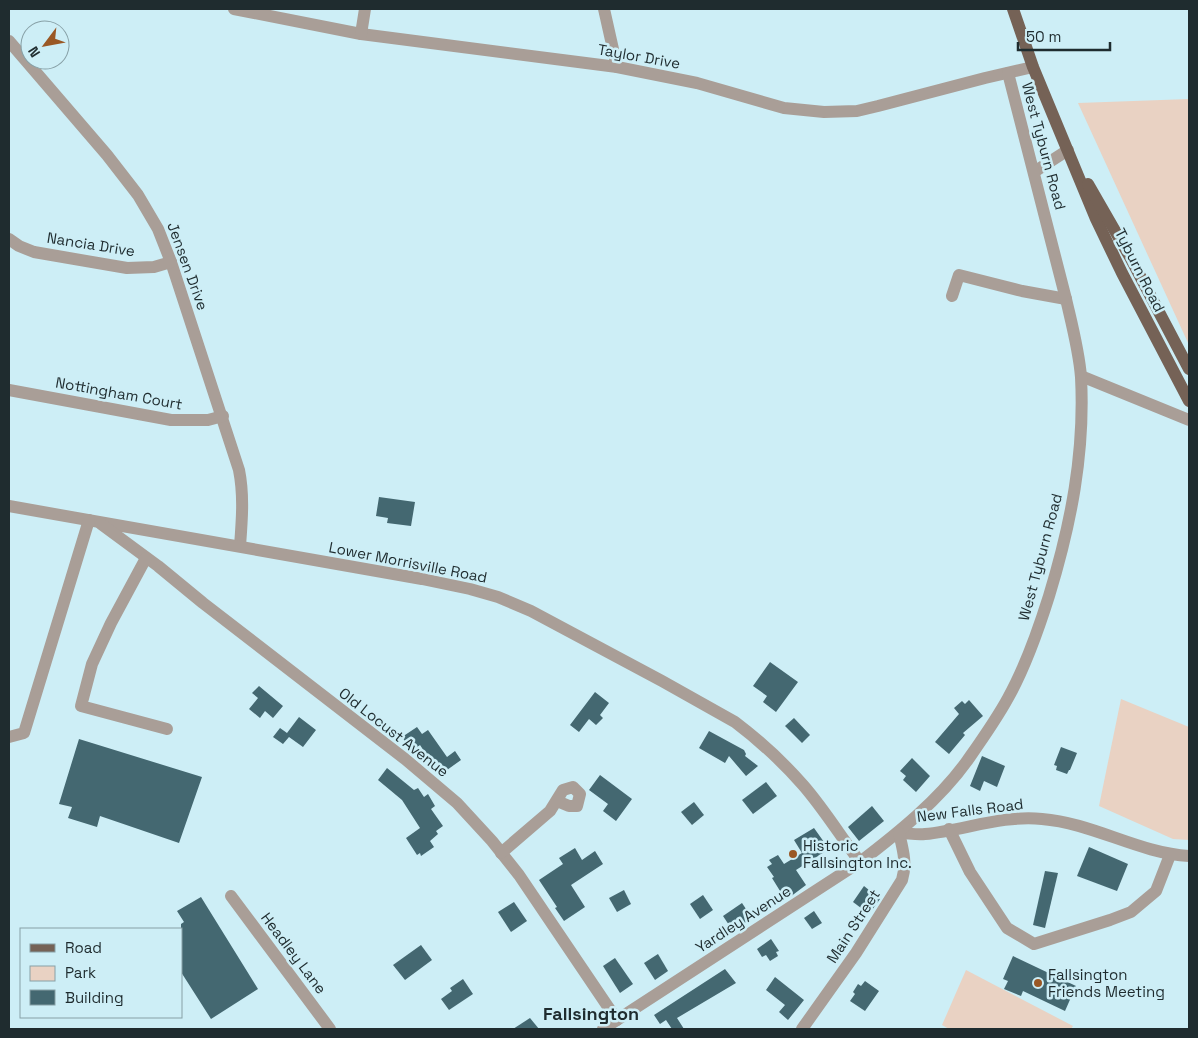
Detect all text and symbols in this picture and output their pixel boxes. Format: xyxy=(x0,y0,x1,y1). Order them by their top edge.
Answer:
north arrow xyxy=(20,20,70,70)
scale bar xyxy=(1018,20,1110,52)
text: 50 m xyxy=(1026,27,1061,46)
street label: Taylor Drive xyxy=(596,39,682,73)
text: N xyxy=(24,43,44,61)
street label: West Tyburn Road xyxy=(1018,80,1070,212)
street label: Jensen Drive xyxy=(163,219,213,313)
street label: Tyburn Road xyxy=(1111,225,1169,315)
street label: Nancia Drive xyxy=(46,228,136,260)
street label: Nottingham Court xyxy=(54,372,184,414)
street label: West Tyburn Road xyxy=(1014,491,1066,623)
street label: Lower Morrisville Road xyxy=(327,537,489,587)
street label: Old Locust Avenue xyxy=(335,683,453,781)
street label: New Falls Road xyxy=(916,794,1024,826)
place label: Historic Fallsington Inc. xyxy=(803,836,912,872)
marker: Historic Fallsington Inc. xyxy=(787,848,799,860)
street label: Yardley Avenue xyxy=(692,881,794,957)
street label: Main Street xyxy=(822,885,884,966)
street label: Headley Lane xyxy=(257,908,331,998)
legend xyxy=(20,928,182,1018)
text: Road xyxy=(65,938,102,957)
text: Park xyxy=(65,963,96,982)
place label: Fallsington Friends Meeting xyxy=(1048,965,1165,1001)
marker: Fallsington Friends Meeting xyxy=(1032,977,1044,989)
text: Building xyxy=(65,988,124,1007)
district label: Fallsington xyxy=(543,1002,639,1025)

